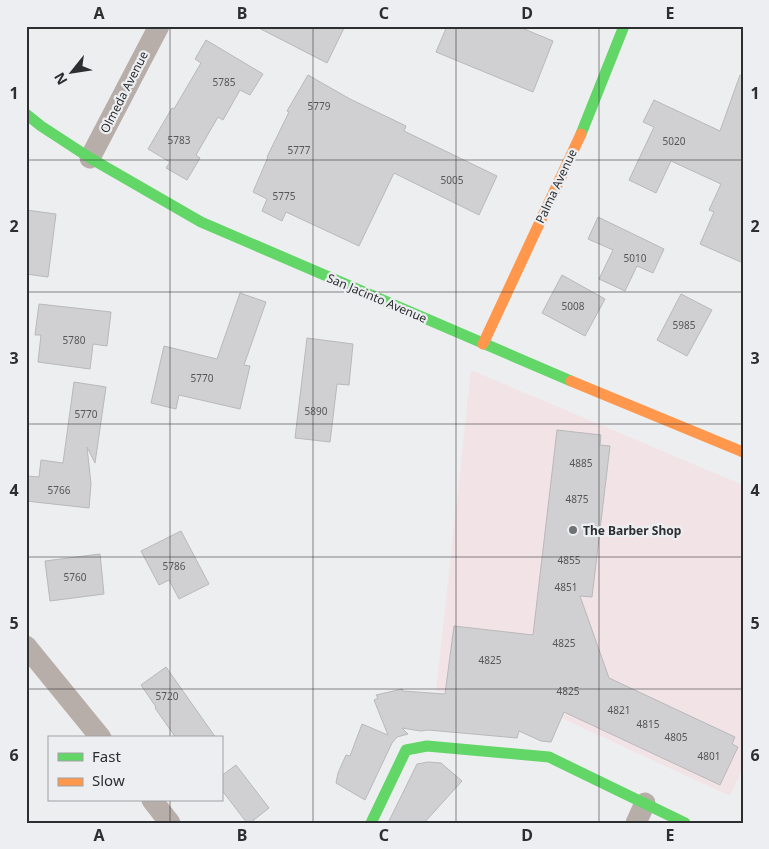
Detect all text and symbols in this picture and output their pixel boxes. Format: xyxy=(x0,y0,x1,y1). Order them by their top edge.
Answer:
text: A xyxy=(93,2,105,24)
text: B xyxy=(237,2,247,24)
text: C xyxy=(379,2,389,24)
text: D xyxy=(521,2,533,24)
text: E xyxy=(666,2,675,24)
north arrow xyxy=(48,48,98,98)
street label: Olmeda Avenue xyxy=(96,48,152,136)
text: N xyxy=(49,69,71,88)
house number: 5785 xyxy=(213,75,236,89)
text: 1 xyxy=(9,82,19,104)
text: 1 xyxy=(750,82,760,104)
house number: 5779 xyxy=(308,99,331,113)
house number: 5783 xyxy=(168,133,191,147)
house number: 5020 xyxy=(663,134,686,148)
house number: 5777 xyxy=(288,143,311,157)
street label: Palma Avenue xyxy=(531,146,581,226)
house number: 5005 xyxy=(441,173,464,187)
house number: 5775 xyxy=(273,189,296,203)
text: 2 xyxy=(9,215,19,237)
text: 2 xyxy=(750,215,760,237)
house number: 5010 xyxy=(624,251,647,265)
street label: San Jacinto Avenue xyxy=(324,269,430,327)
house number: 5008 xyxy=(562,299,585,313)
house number: 5985 xyxy=(673,318,696,332)
house number: 5780 xyxy=(63,333,86,347)
text: 3 xyxy=(9,347,19,369)
text: 3 xyxy=(750,347,760,369)
house number: 5770 xyxy=(191,371,214,385)
house number: 5890 xyxy=(305,404,328,418)
house number: 5770 xyxy=(75,407,98,421)
house number: 4885 xyxy=(570,456,593,470)
text: 4 xyxy=(9,479,19,501)
text: 4 xyxy=(750,479,760,501)
house number: 5766 xyxy=(48,483,71,497)
house number: 4875 xyxy=(566,492,589,506)
place label: The Barber Shop xyxy=(583,522,682,539)
marker: The Barber Shop xyxy=(567,524,579,536)
house number: 4855 xyxy=(558,553,581,567)
house number: 5786 xyxy=(163,559,186,573)
house number: 5760 xyxy=(64,570,87,584)
house number: 4851 xyxy=(555,580,577,594)
text: 5 xyxy=(9,612,19,634)
text: 5 xyxy=(750,612,760,634)
house number: 4825 xyxy=(553,636,576,650)
house number: 4825 xyxy=(479,653,502,667)
house number: 4825 xyxy=(557,684,580,698)
house number: 5720 xyxy=(156,689,179,703)
house number: 4821 xyxy=(608,703,630,717)
house number: 4815 xyxy=(637,717,660,731)
house number: 4805 xyxy=(665,730,688,744)
legend xyxy=(48,736,222,802)
text: 6 xyxy=(9,744,19,766)
text: 6 xyxy=(750,744,760,766)
text: Fast xyxy=(92,746,121,766)
house number: 4801 xyxy=(698,749,720,763)
text: Slow xyxy=(92,770,125,790)
text: A xyxy=(93,824,105,846)
text: B xyxy=(237,824,247,846)
text: C xyxy=(379,824,389,846)
text: D xyxy=(521,824,533,846)
text: E xyxy=(666,824,675,846)

